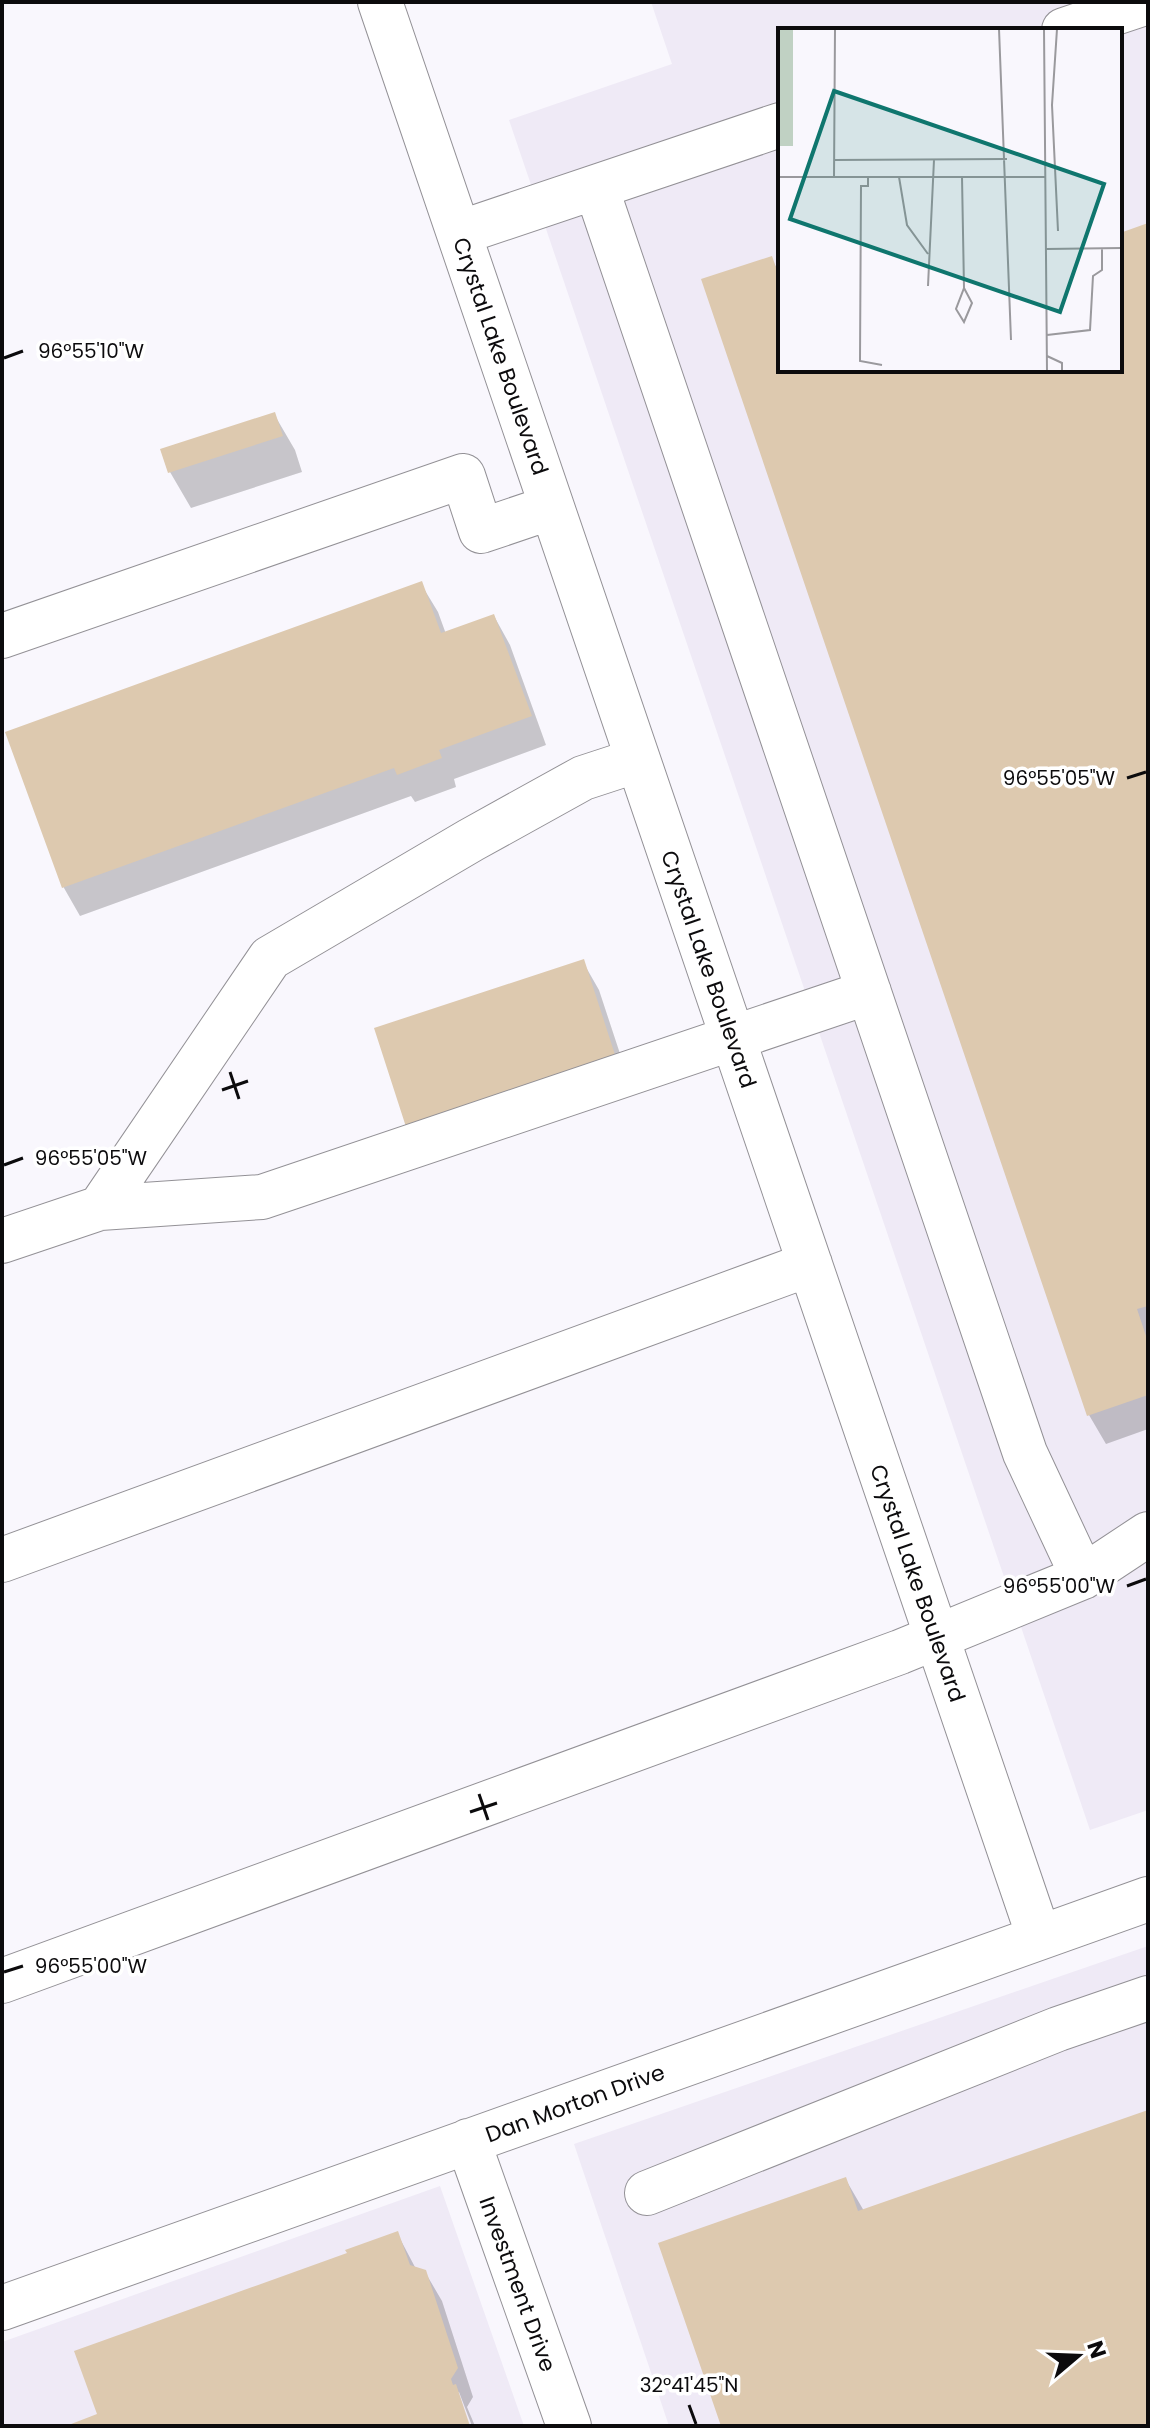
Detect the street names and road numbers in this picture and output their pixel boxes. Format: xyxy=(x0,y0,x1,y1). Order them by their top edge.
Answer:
street label: Crystal Lake Boulevard xyxy=(445,233,556,479)
street label: Crystal Lake Boulevard xyxy=(653,846,764,1092)
street label: Crystal Lake Boulevard xyxy=(862,1460,973,1706)
street label: Dan Morton Drive xyxy=(481,2057,669,2150)
street label: Investment Drive xyxy=(471,2192,564,2376)

